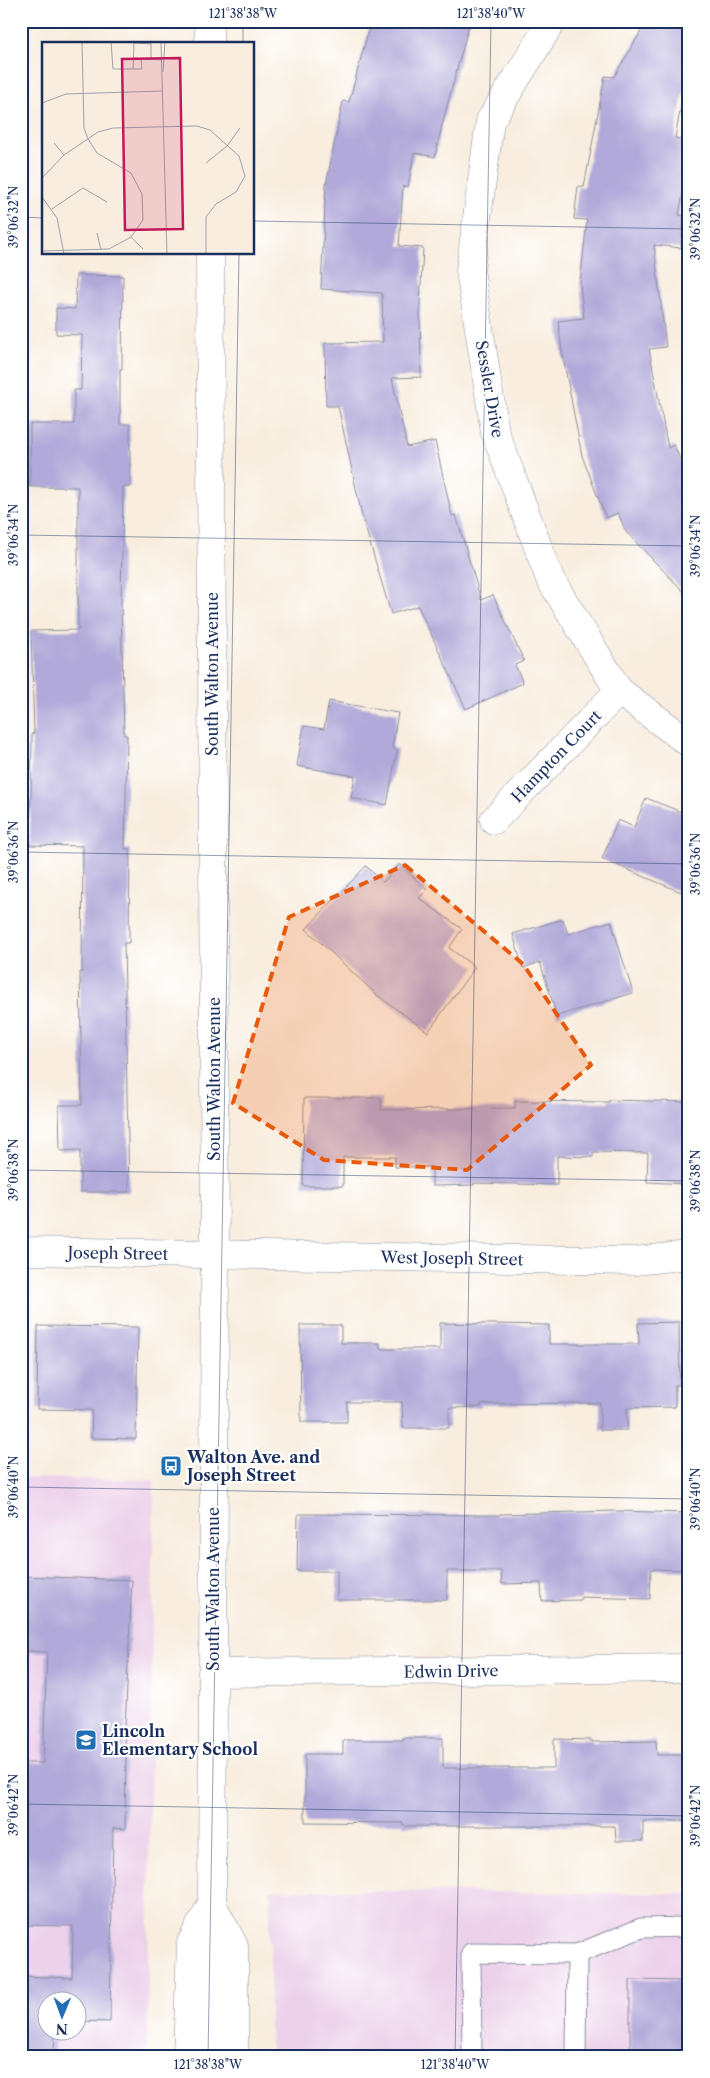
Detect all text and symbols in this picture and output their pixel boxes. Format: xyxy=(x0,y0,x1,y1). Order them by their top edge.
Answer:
text: 121°38'38"W xyxy=(209,6,278,21)
text: 121°38'40"W xyxy=(457,6,526,21)
inset map xyxy=(42,42,255,255)
text: 39°06'32"N xyxy=(6,186,21,248)
text: 39°06'32"N xyxy=(688,198,703,260)
street label: Sessler Drive xyxy=(472,339,508,439)
text: 39°06'34"N xyxy=(6,504,21,566)
text: 39°06'34"N xyxy=(688,515,703,577)
street label: South Walton Avenue xyxy=(202,592,222,756)
street label: Hampton Court xyxy=(507,705,605,806)
text: 39°06'36"N xyxy=(6,821,21,883)
text: 39°06'36"N xyxy=(688,833,703,895)
street label: South Walton Avenue xyxy=(204,997,224,1161)
text: 39°06'38"N xyxy=(6,1139,21,1201)
text: 39°06'38"N xyxy=(688,1150,703,1212)
street label: Joseph Street xyxy=(64,1242,169,1264)
street label: West Joseph Street xyxy=(380,1247,524,1269)
place label: Walton Ave. and Joseph Street xyxy=(184,1447,321,1485)
bus stop icon: Walton Ave. and Joseph Street xyxy=(159,1454,183,1478)
text: 39°06'40"N xyxy=(6,1455,21,1518)
text: 39°06'40"N xyxy=(688,1467,703,1530)
street label: South Walton Avenue xyxy=(203,1507,223,1671)
street label: Edwin Drive xyxy=(404,1660,498,1682)
place label: Lincoln Elementary School xyxy=(102,1721,258,1759)
school or university icon: Lincoln Elementary School xyxy=(74,1728,98,1752)
text: 39°06'42"N xyxy=(6,1774,21,1836)
text: 39°06'42"N xyxy=(688,1785,703,1847)
north arrow xyxy=(38,1990,88,2040)
text: N xyxy=(56,2020,68,2038)
text: 121°38'38"W xyxy=(174,2057,243,2072)
text: 121°38'40"W xyxy=(421,2057,490,2072)

